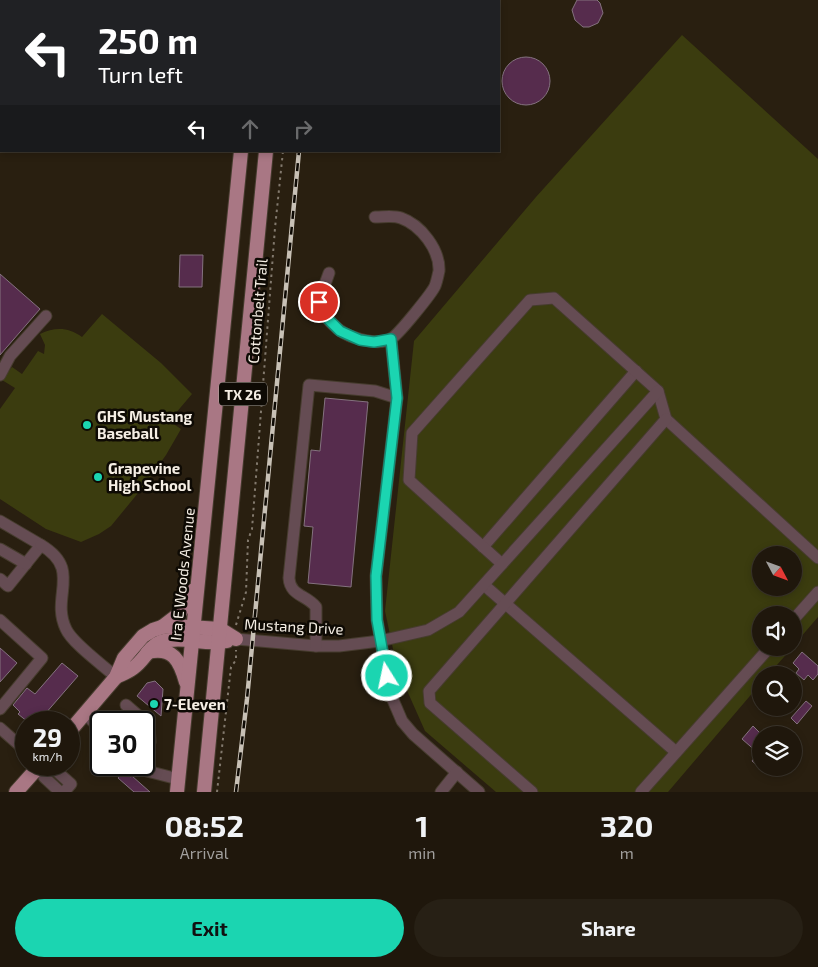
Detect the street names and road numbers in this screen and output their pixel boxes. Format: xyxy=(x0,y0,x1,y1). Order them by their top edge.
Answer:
street label: Cottonbelt Trail xyxy=(243,257,271,364)
road number: TX 26 xyxy=(219,382,267,406)
street label: Ira E Woods Avenue xyxy=(166,507,198,641)
street label: Mustang Drive xyxy=(244,614,344,638)

